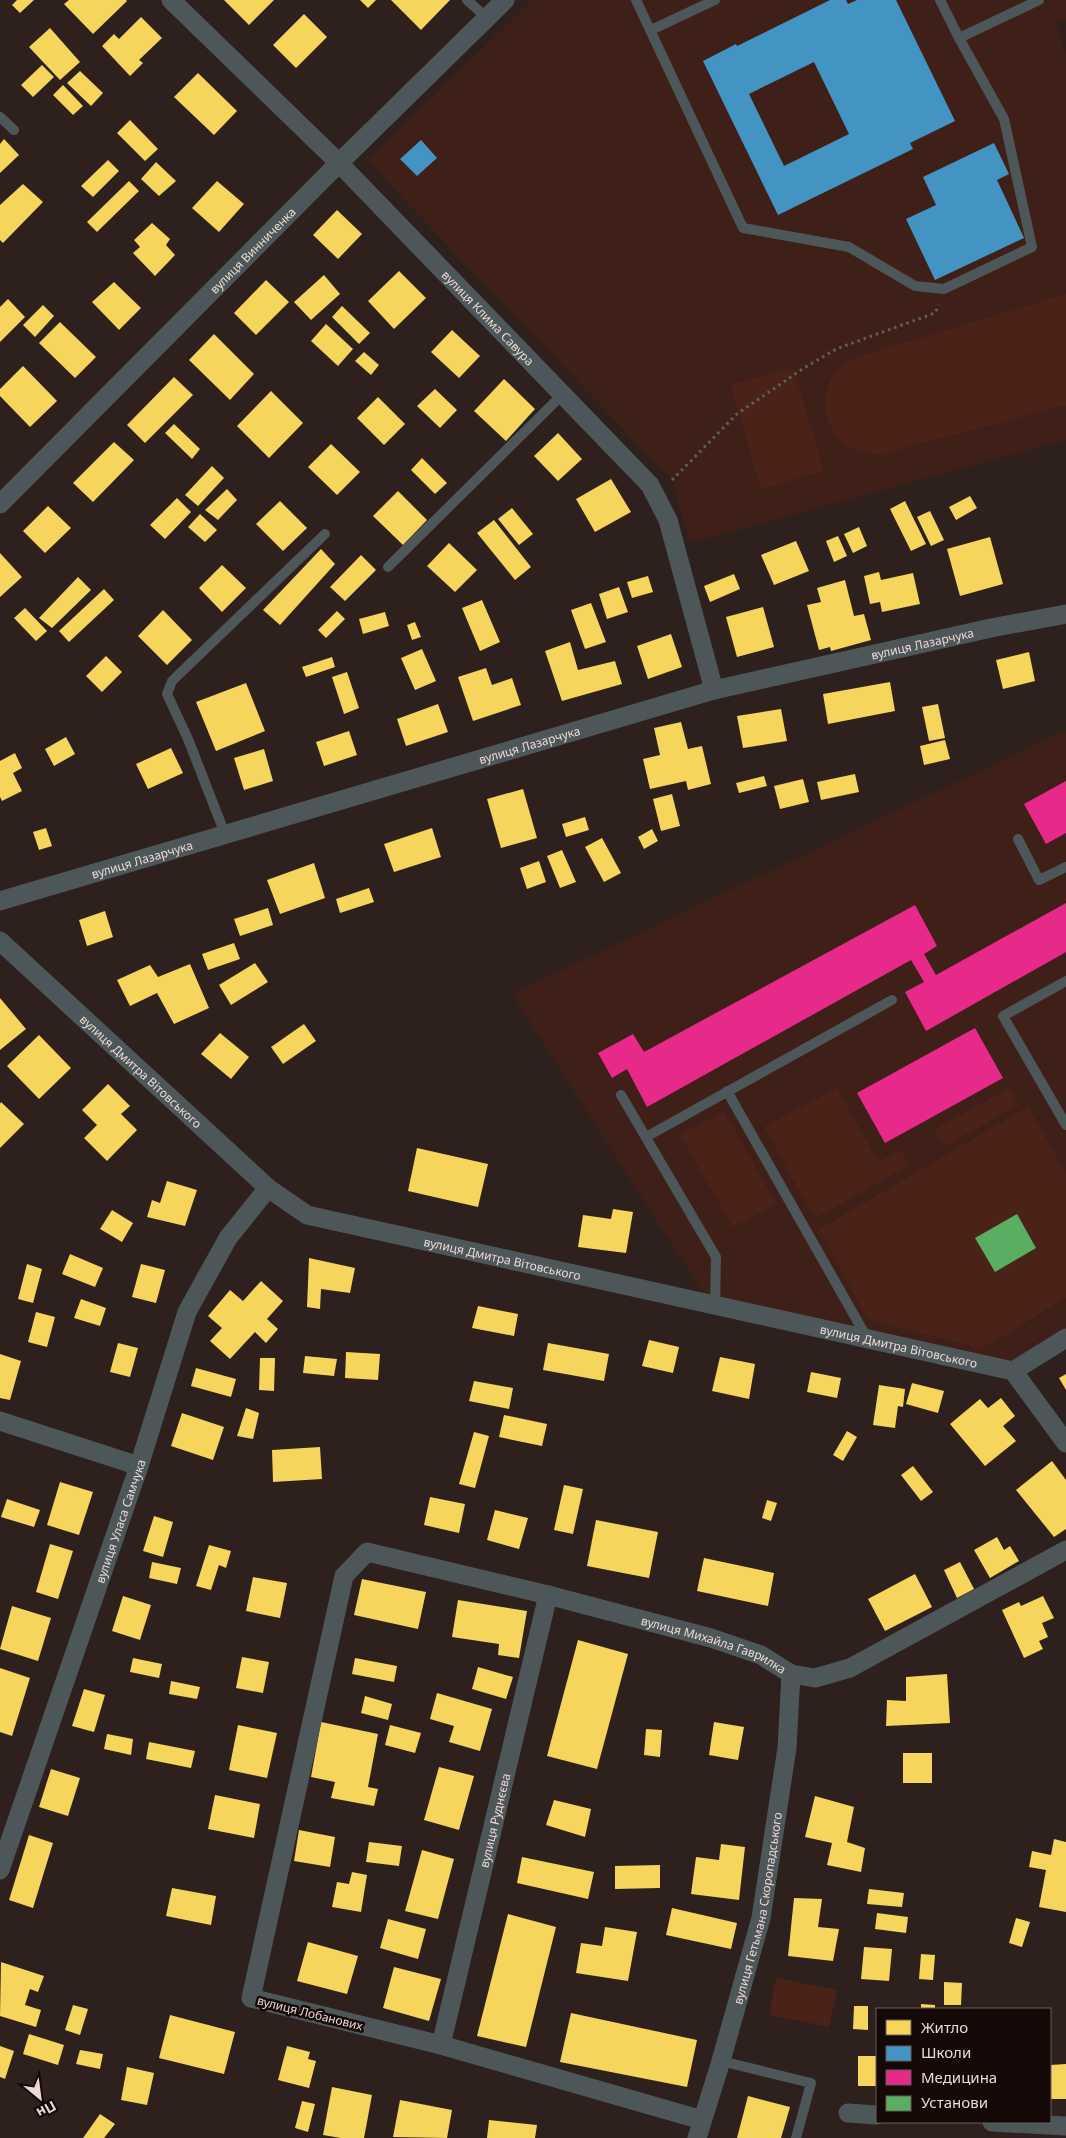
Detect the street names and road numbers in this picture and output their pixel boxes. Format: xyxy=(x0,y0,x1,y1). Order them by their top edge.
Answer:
street label: вулиця Винниченка xyxy=(206,203,299,297)
street label: вулиця Клима Савура xyxy=(438,266,538,369)
street label: вулиця Лазарчука xyxy=(869,624,975,663)
street label: вулиця Лазарчука xyxy=(477,722,582,768)
street label: вулиця Лазарчука xyxy=(89,836,195,882)
street label: вулиця Дмитра Вітовського xyxy=(76,1010,206,1132)
street label: вулиця Дмитра Вітовського xyxy=(422,1233,583,1284)
street label: вулиця Дмитра Вітовського xyxy=(819,1320,979,1371)
street label: вулиця Уласа Самчука xyxy=(91,1457,149,1585)
street label: вулиця Михайла Гаврилка xyxy=(639,1611,790,1677)
street label: вулиця Руднєєва xyxy=(475,1771,514,1869)
street label: вулиця Гетьмана Скоропадського xyxy=(729,1811,786,2006)
street label: вулиця Лобанових xyxy=(255,1992,365,2035)

